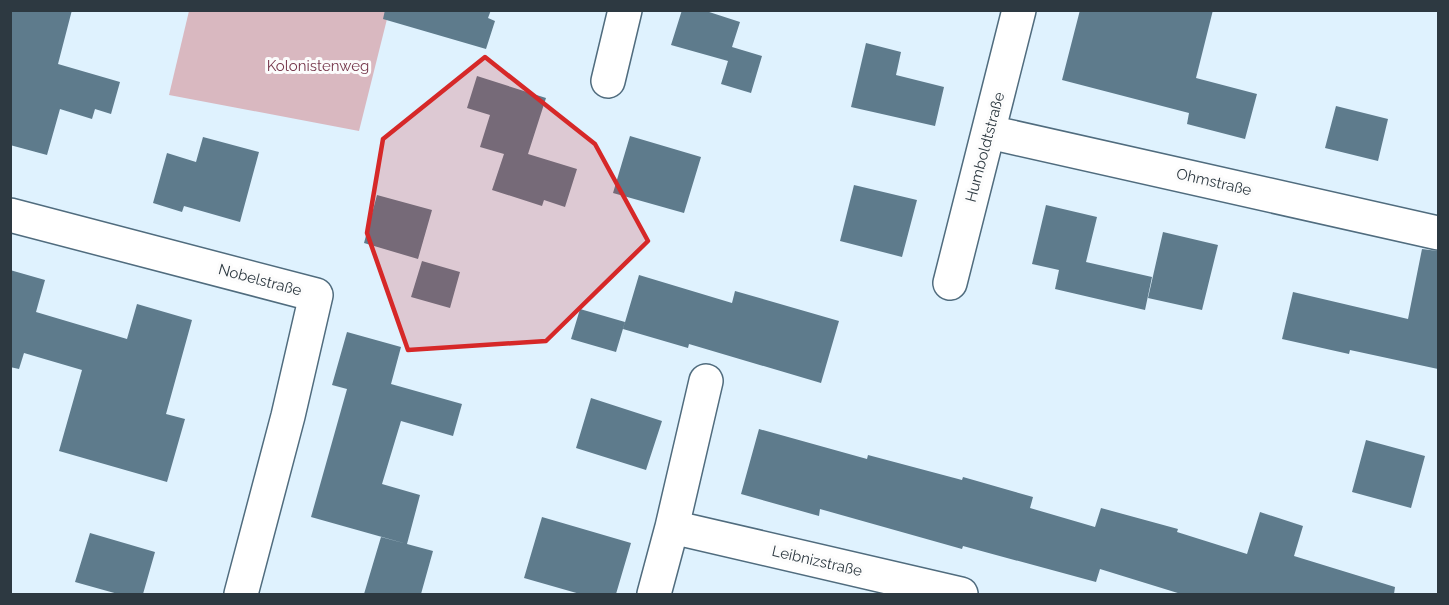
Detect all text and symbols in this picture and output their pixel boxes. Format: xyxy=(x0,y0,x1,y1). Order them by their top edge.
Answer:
park label: Kolonistenweg xyxy=(267,57,369,75)
street label: Humboldtstraße xyxy=(962,90,1008,204)
street label: Ohmstraße xyxy=(1175,165,1254,199)
street label: Nobelstraße xyxy=(216,260,304,300)
street label: Leibnizstraße xyxy=(770,542,864,580)

